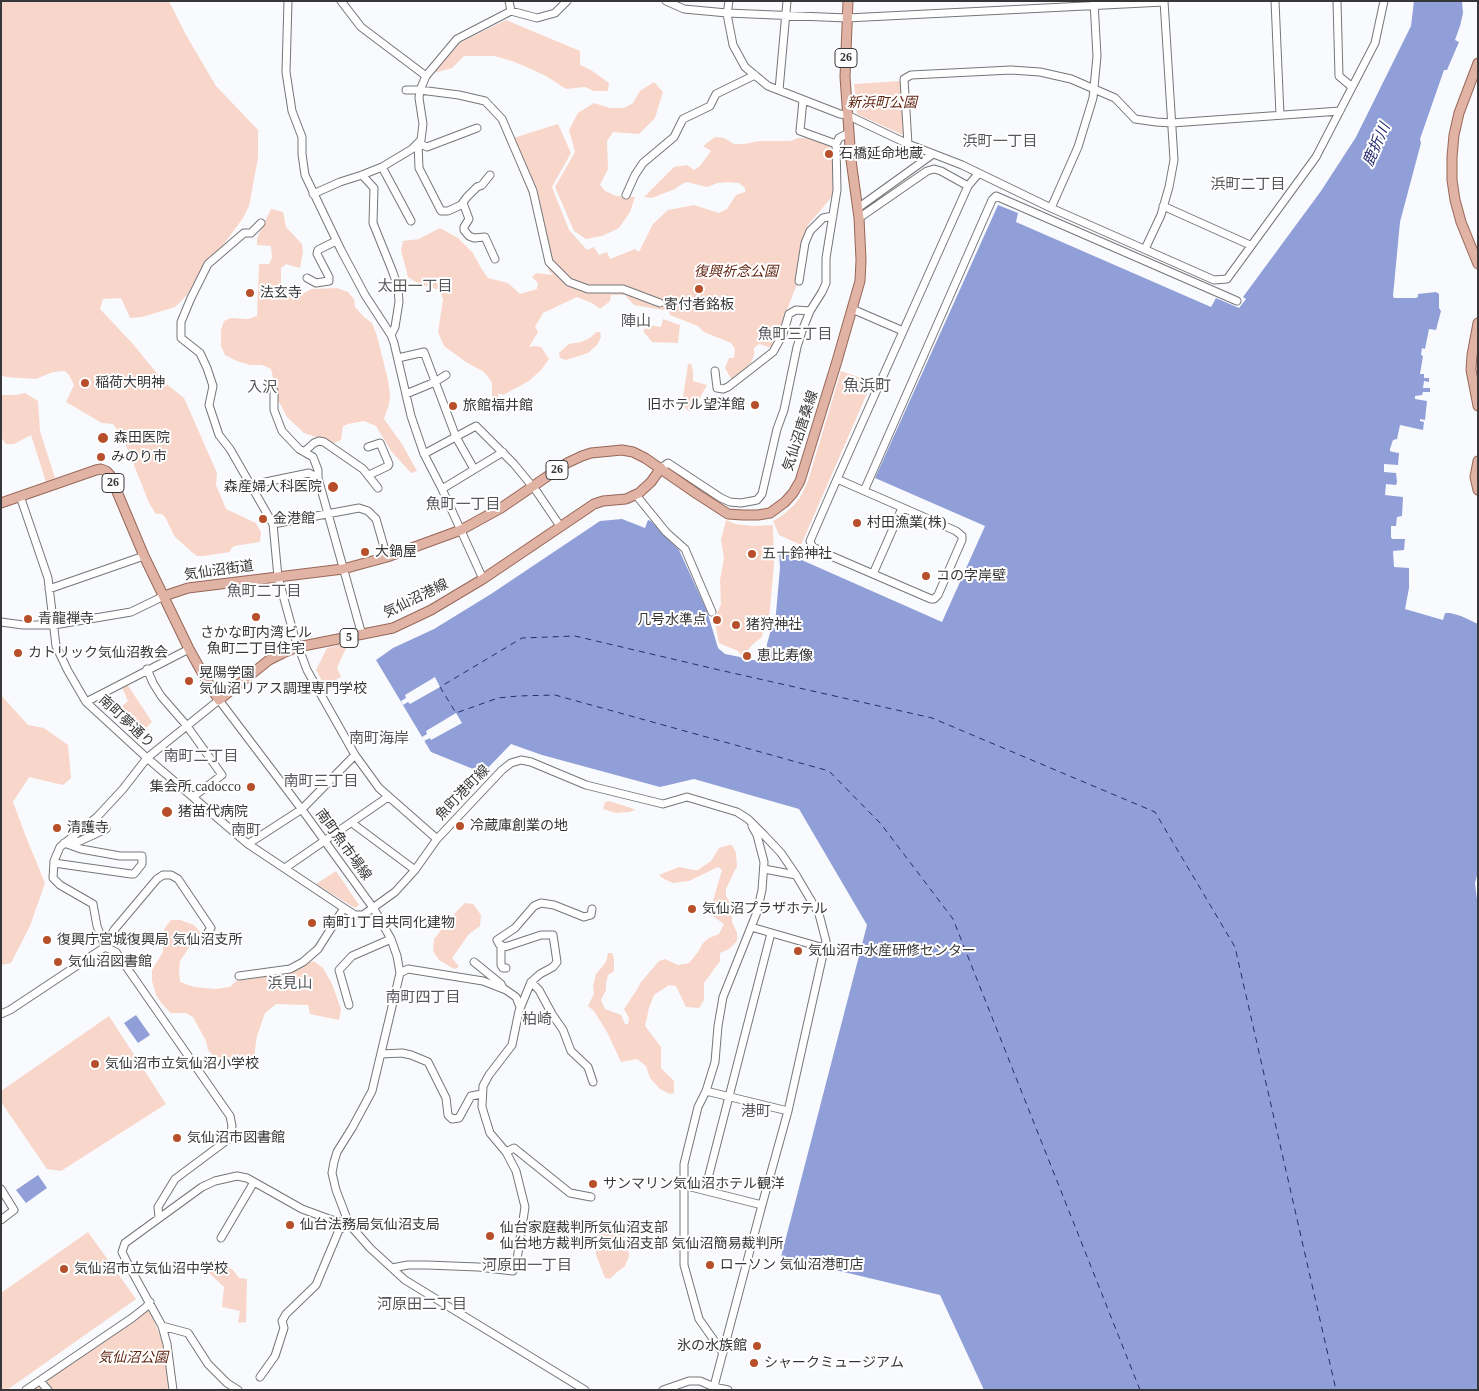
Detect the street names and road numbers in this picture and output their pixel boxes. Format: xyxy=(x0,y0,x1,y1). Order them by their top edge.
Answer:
road number: 26 xyxy=(835,48,857,68)
street label: 気仙沼唐桑線 xyxy=(780,388,822,474)
road number: 26 xyxy=(546,460,568,480)
road number: 26 xyxy=(102,473,124,492)
street label: 気仙沼街道 xyxy=(183,558,255,584)
street label: 気仙沼港線 xyxy=(381,576,451,622)
road number: 5 xyxy=(340,628,358,648)
street label: 南町夢通り xyxy=(95,692,157,752)
street label: 魚町港町線 xyxy=(433,762,493,824)
street label: 南町魚市場線 xyxy=(312,806,374,884)

